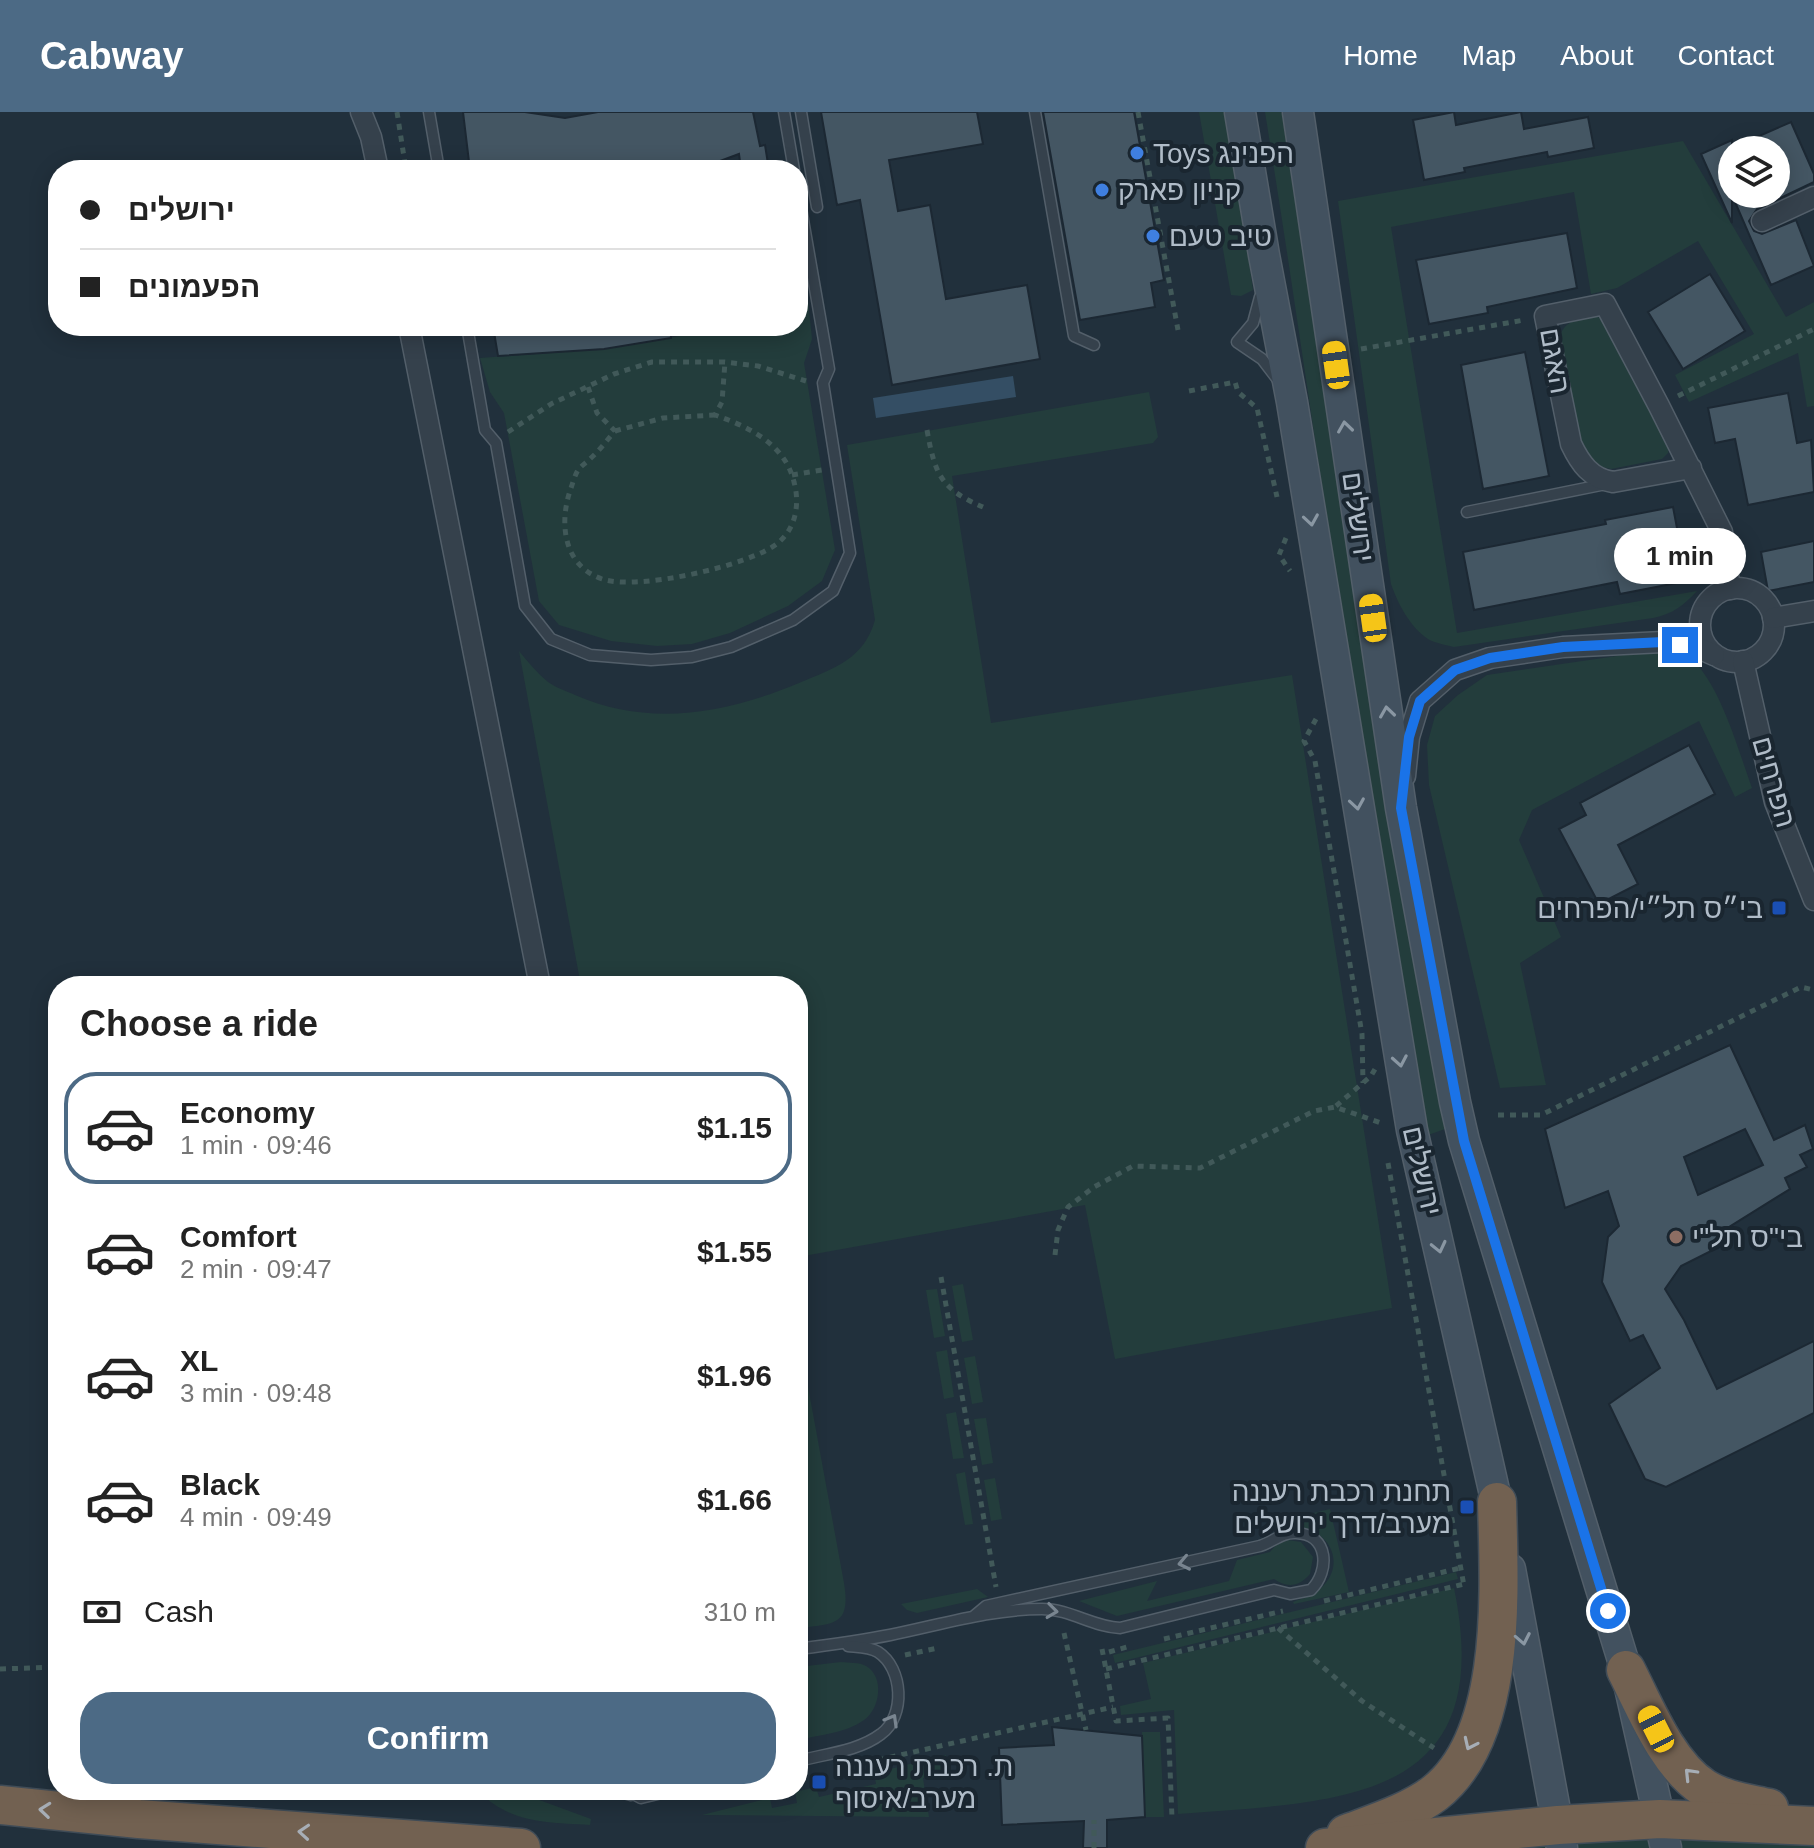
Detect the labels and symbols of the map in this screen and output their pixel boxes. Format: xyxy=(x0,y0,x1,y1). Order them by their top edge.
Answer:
place label: Toys הפנינג xyxy=(1153,138,1294,169)
marker: Toys הפנינג xyxy=(1128,144,1146,162)
place label: קניון פארק xyxy=(1118,175,1241,206)
marker: קניון פארק xyxy=(1093,181,1111,199)
place label: טיב טעם xyxy=(1169,221,1272,252)
marker: טיב טעם xyxy=(1144,227,1162,245)
street label: האגם xyxy=(1534,326,1576,396)
car xyxy=(1321,340,1351,390)
one-way arrow xyxy=(1337,420,1354,434)
street label: ירושלים xyxy=(1336,470,1380,564)
one-way arrow xyxy=(1302,513,1319,527)
callout: 1 min xyxy=(1614,529,1746,585)
car xyxy=(1358,593,1388,643)
route end xyxy=(1662,627,1698,663)
one-way arrow xyxy=(1379,705,1396,719)
street label: הפרחים xyxy=(1746,733,1802,831)
one-way arrow xyxy=(1348,797,1365,811)
place label: בי״ס תל״י/הפרחים xyxy=(1537,893,1763,924)
marker: בי״ס תל״י/הפרחים xyxy=(1770,899,1788,917)
one-way arrow xyxy=(1390,1054,1407,1067)
street label: ירושלים xyxy=(1397,1123,1447,1219)
place label: בי"ס תל"י xyxy=(1692,1222,1803,1253)
marker: בי"ס תל"י xyxy=(1667,1228,1685,1246)
one-way arrow xyxy=(1430,1240,1447,1254)
place label: תחנת רכבת רעננה מערב/דרך ירושלים xyxy=(1232,1476,1451,1539)
marker: תחנת רכבת רעננה מערב/דרך ירושלים xyxy=(1458,1498,1476,1516)
one-way arrow xyxy=(1178,1554,1191,1571)
route start xyxy=(1590,1593,1626,1629)
one-way arrow xyxy=(1045,1602,1058,1619)
one-way arrow xyxy=(1513,1632,1530,1645)
car xyxy=(1634,1702,1678,1756)
one-way arrow xyxy=(882,1714,897,1728)
one-way arrow xyxy=(1464,1735,1480,1750)
place label: ת. רכבת רעננה מערב/איסוף xyxy=(835,1751,1013,1814)
one-way arrow xyxy=(1685,1769,1699,1784)
marker: ת. רכבת רעננה מערב/איסוף xyxy=(810,1773,828,1791)
one-way arrow xyxy=(38,1802,51,1819)
one-way arrow xyxy=(297,1824,310,1841)

